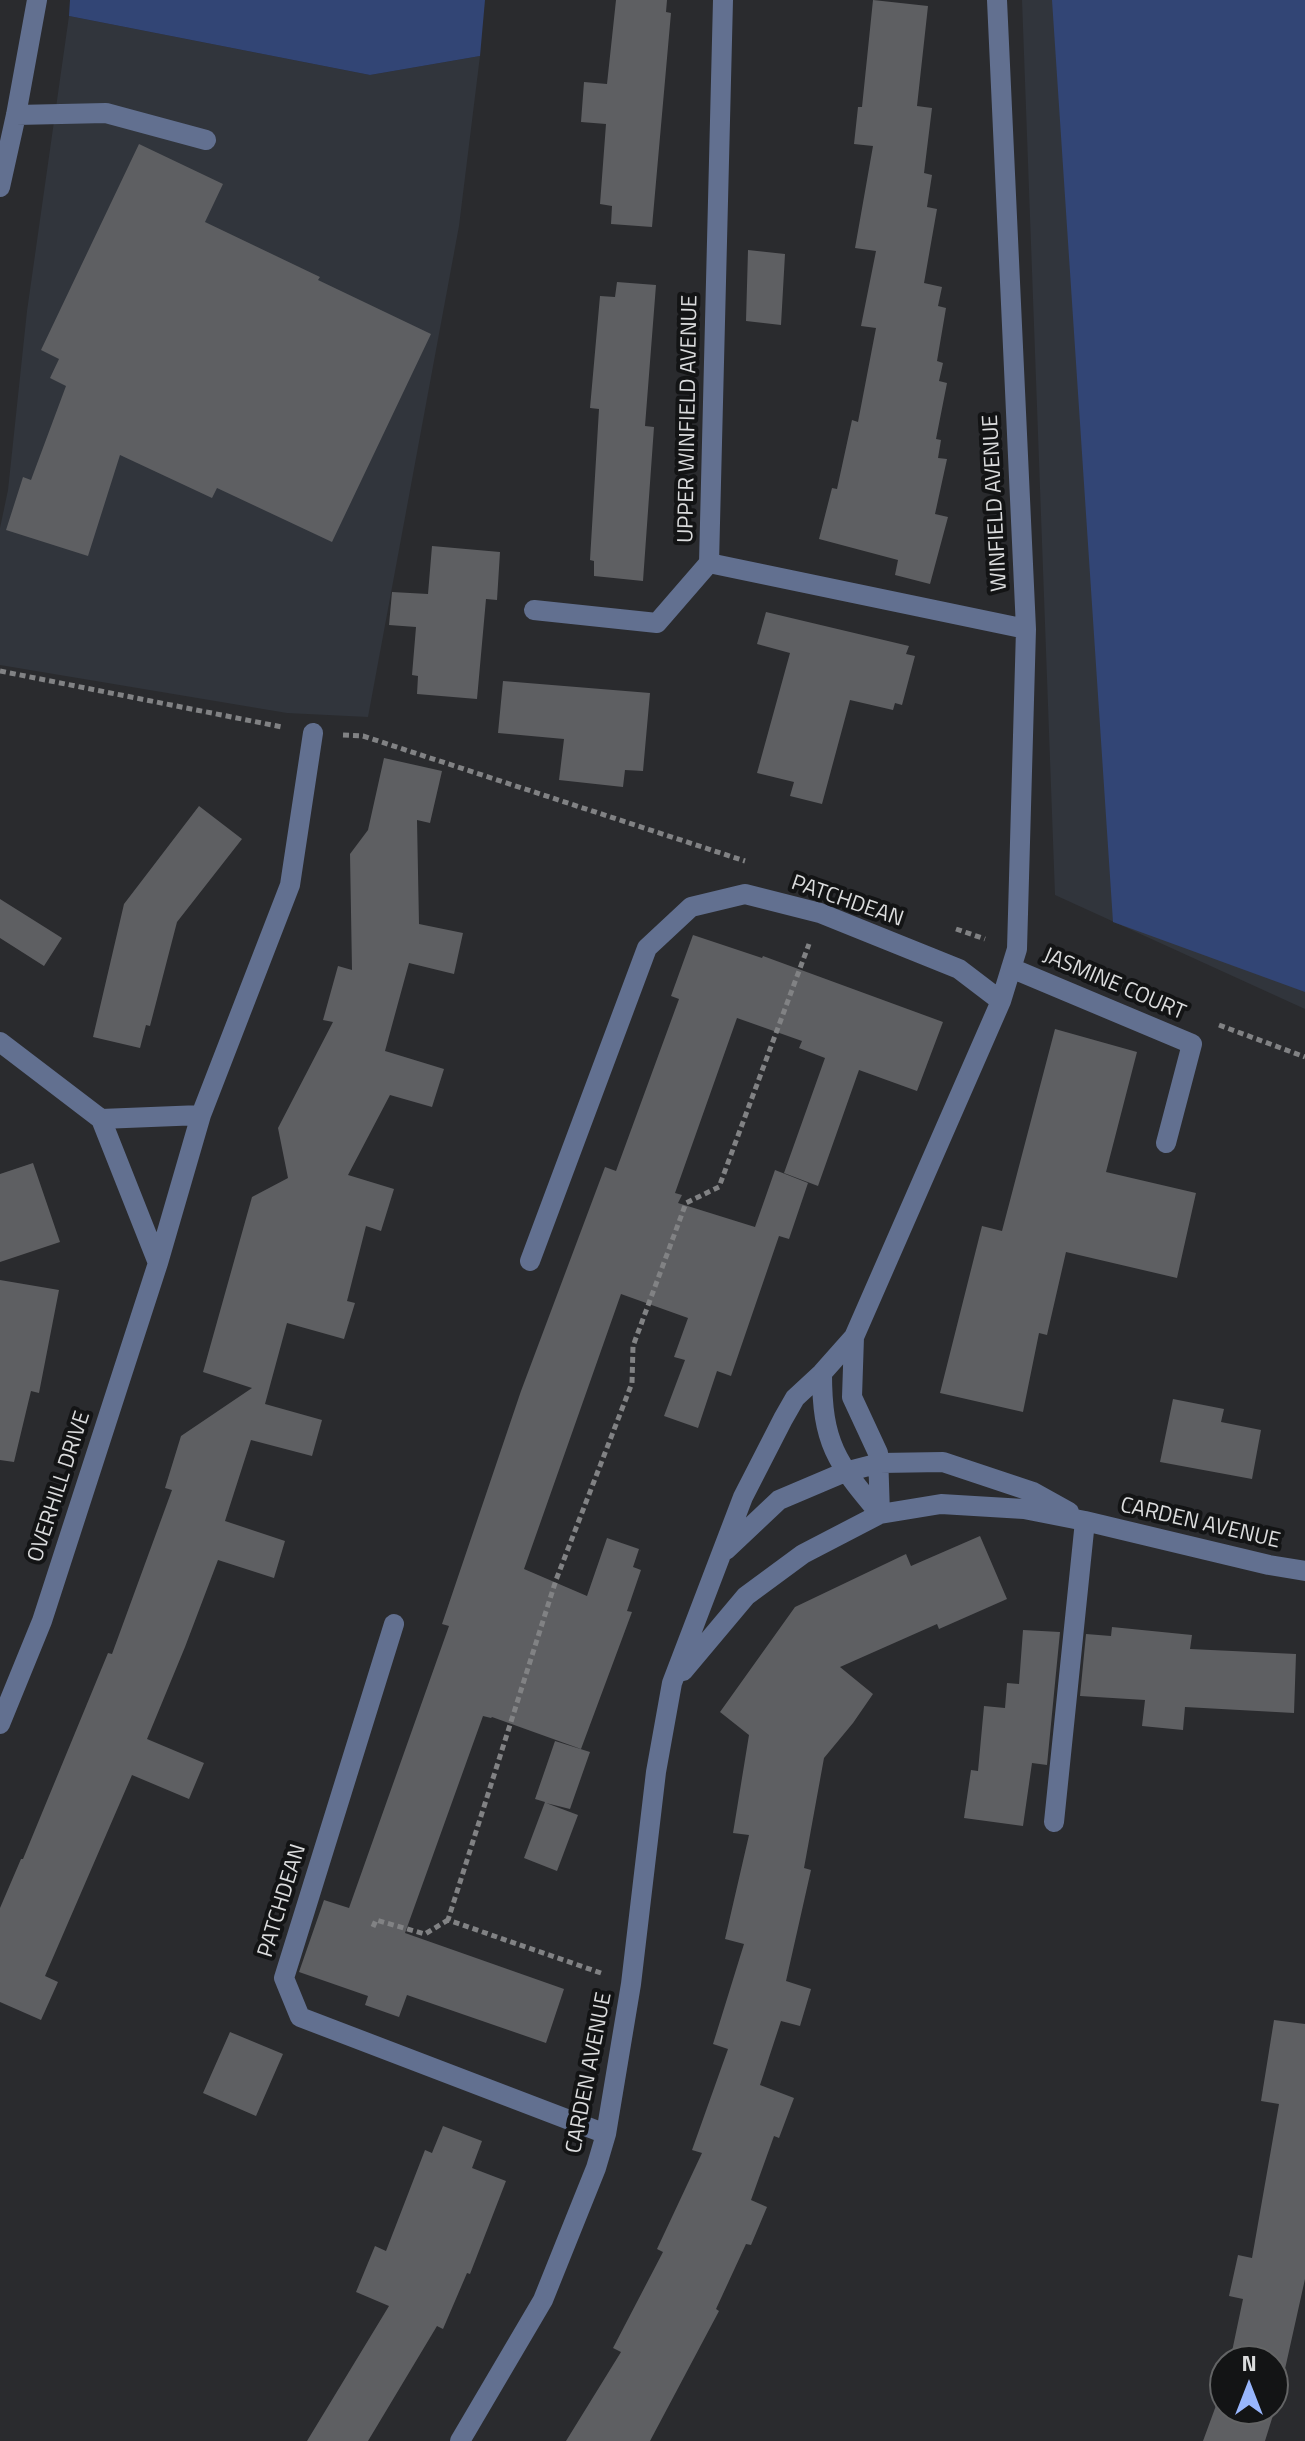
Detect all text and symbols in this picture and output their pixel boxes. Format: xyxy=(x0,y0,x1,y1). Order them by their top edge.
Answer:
street label: UPPER WINFIELD AVENUE xyxy=(674,295,704,543)
street label: WINFIELD AVENUE xyxy=(978,414,1014,592)
street label: PATCHDEAN xyxy=(787,870,907,934)
street label: JASMINE COURT xyxy=(1039,943,1189,1027)
street label: OVERHILL DRIVE xyxy=(23,1408,97,1566)
street label: CARDEN AVENUE xyxy=(1117,1493,1283,1555)
street label: PATCHDEAN xyxy=(253,1841,313,1961)
street label: CARDEN AVENUE xyxy=(561,1990,619,2156)
north arrow xyxy=(1209,2345,1289,2425)
text: N xyxy=(1241,2346,1257,2380)

